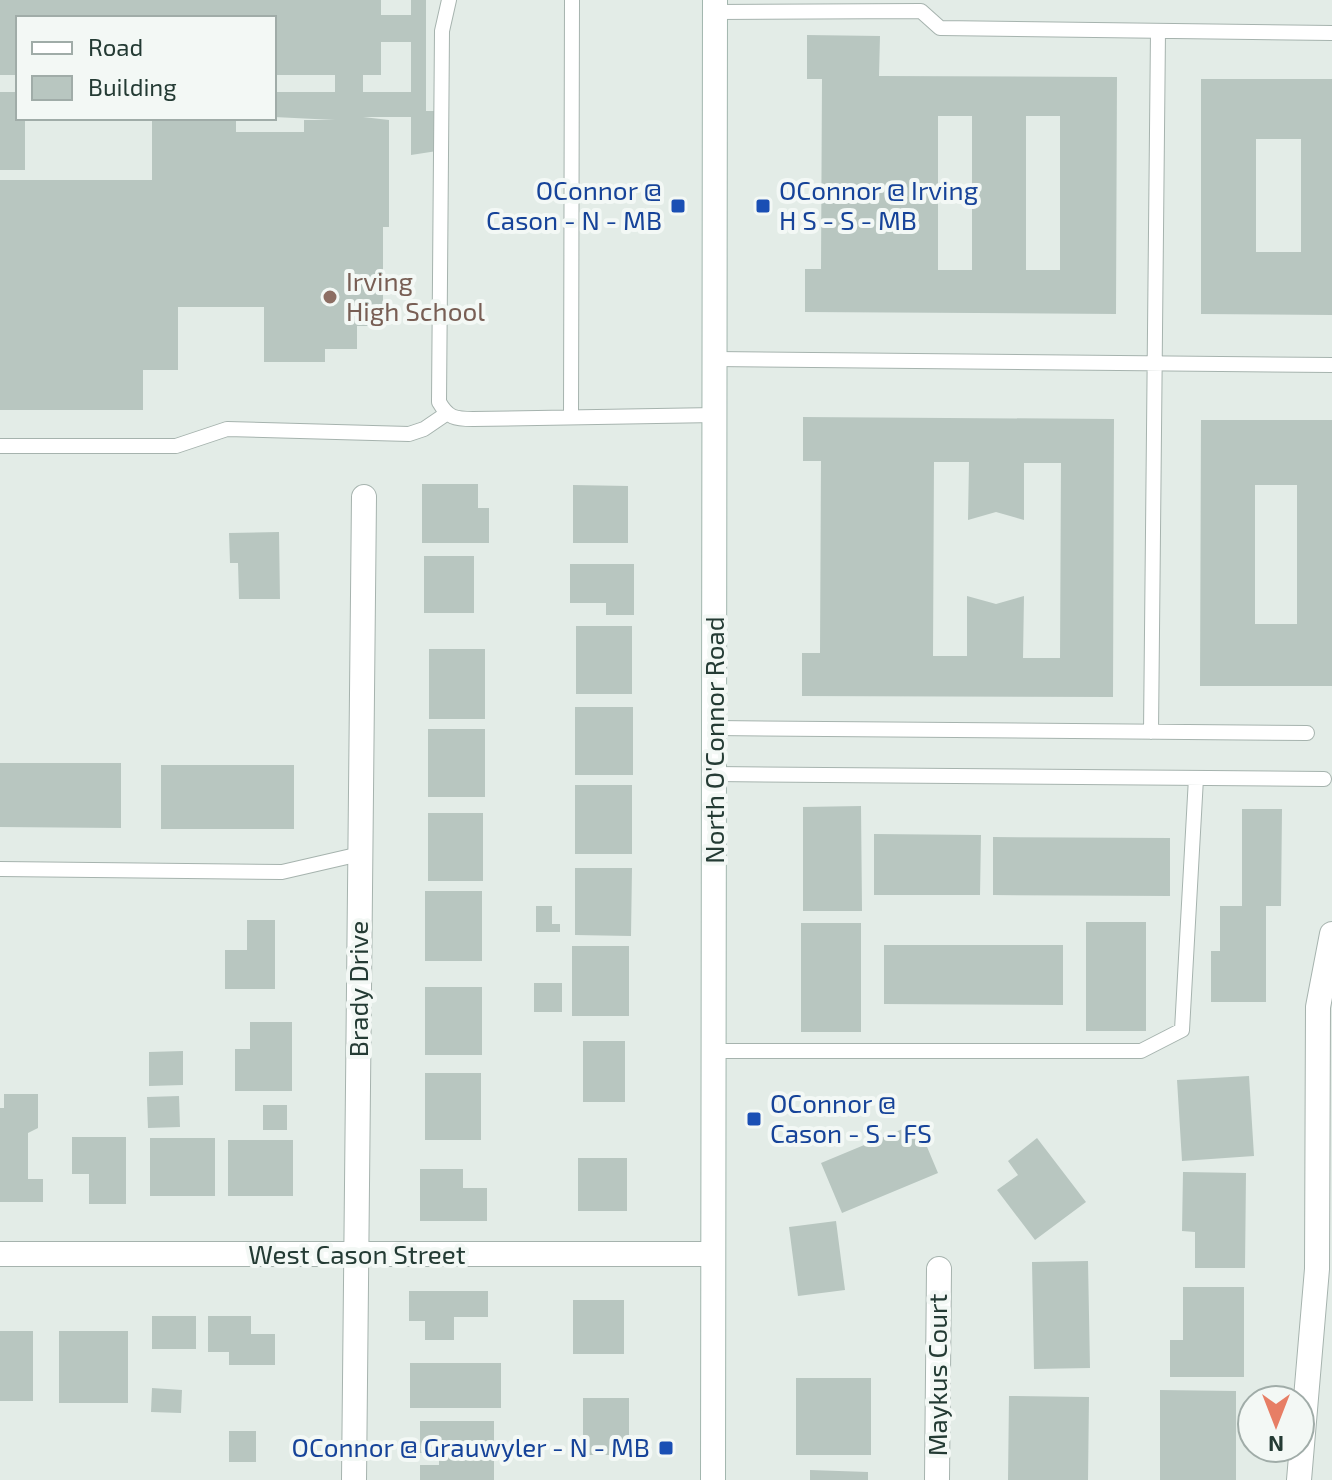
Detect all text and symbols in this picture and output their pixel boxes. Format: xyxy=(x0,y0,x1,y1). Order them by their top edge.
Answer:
legend xyxy=(16,16,276,120)
text: Road xyxy=(88,32,143,61)
text: Building xyxy=(88,72,177,101)
place label: OConnor @ Cason - N - MB xyxy=(486,174,662,235)
place label: OConnor @ Irving H S - S - MB xyxy=(779,174,978,235)
marker: OConnor @ Cason - N - MB xyxy=(669,197,687,215)
marker: OConnor @ Irving H S - S - MB xyxy=(754,197,772,215)
place label: Irving High School xyxy=(346,265,485,326)
marker: Irving High School xyxy=(321,288,339,306)
street label: North O'Connor Road xyxy=(698,616,729,864)
street label: Brady Drive xyxy=(342,921,373,1057)
place label: OConnor @ Cason - S - FS xyxy=(770,1087,932,1148)
marker: OConnor @ Cason - S - FS xyxy=(745,1110,763,1128)
street label: West Cason Street xyxy=(248,1238,466,1269)
street label: Maykus Court xyxy=(921,1294,952,1456)
north arrow xyxy=(1236,1384,1316,1464)
place label: OConnor @ Grauwyler - N - MB xyxy=(292,1431,650,1462)
text: N xyxy=(1268,1432,1284,1458)
marker: OConnor @ Grauwyler - N - MB xyxy=(657,1439,675,1457)

